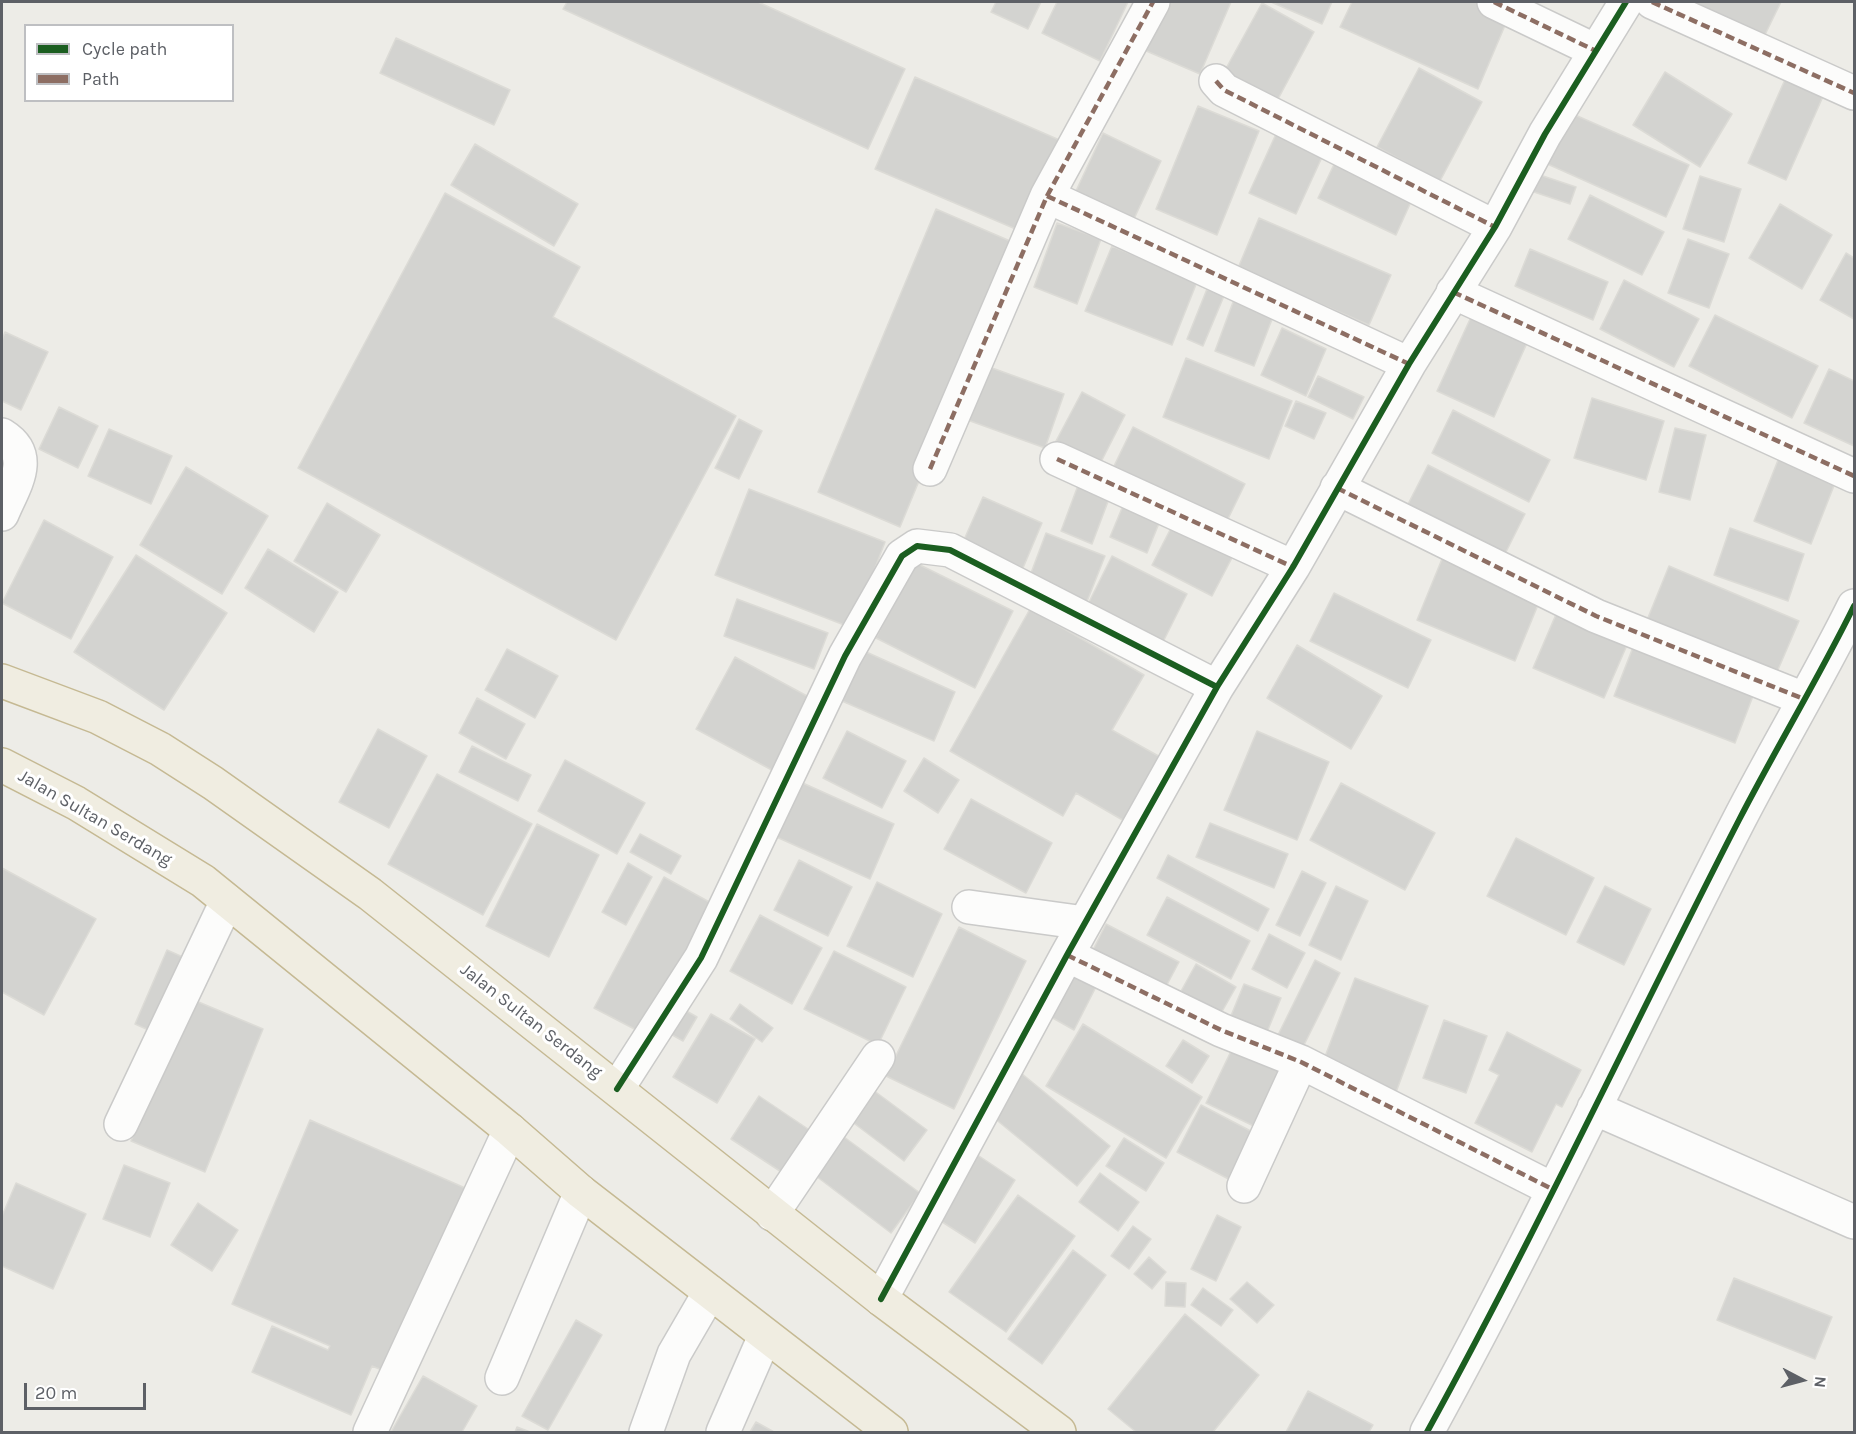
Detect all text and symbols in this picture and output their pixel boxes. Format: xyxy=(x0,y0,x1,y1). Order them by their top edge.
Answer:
legend xyxy=(24,24,234,102)
text: Cycle path xyxy=(82,38,167,60)
text: Path xyxy=(82,68,120,90)
street label: Jalan Sultan Serdang xyxy=(14,765,176,871)
street label: Jalan Sultan Serdang xyxy=(456,959,606,1083)
north arrow xyxy=(1772,1350,1832,1410)
scale bar xyxy=(27,1371,148,1409)
text: N xyxy=(1810,1375,1830,1389)
text: 20 m xyxy=(35,1382,77,1404)

